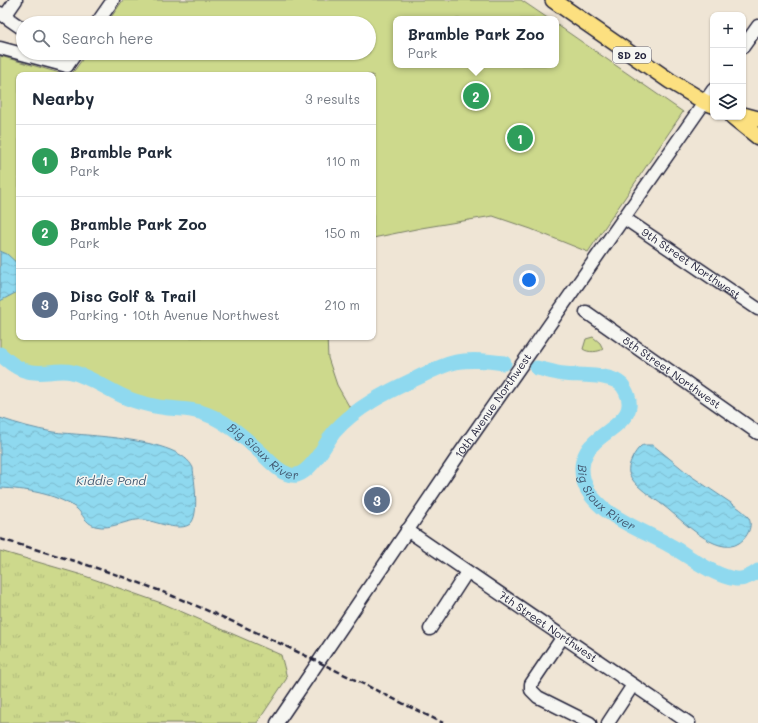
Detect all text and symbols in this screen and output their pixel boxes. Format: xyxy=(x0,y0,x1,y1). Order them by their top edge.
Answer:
map controls xyxy=(710,12,746,120)
button: + xyxy=(710,12,746,48)
search box xyxy=(16,16,376,60)
popup xyxy=(393,16,559,68)
text: Bramble Park Zoo xyxy=(408,24,544,44)
icon: search xyxy=(30,27,52,49)
text: Search here xyxy=(62,28,153,48)
text: Park xyxy=(408,44,437,61)
road number: SD 20 xyxy=(613,47,651,63)
button: − xyxy=(710,48,746,84)
pin: 2 xyxy=(463,81,489,111)
button: layers xyxy=(710,84,746,120)
text: Nearby xyxy=(32,87,94,109)
text: 3 results xyxy=(305,90,360,107)
pin: 1 xyxy=(507,123,533,153)
text: Bramble Park xyxy=(70,142,172,162)
text: 1 xyxy=(42,152,48,169)
text: 110 m xyxy=(326,152,360,169)
text: Park xyxy=(70,162,99,179)
text: Bramble Park Zoo xyxy=(70,214,207,234)
text: 2 xyxy=(41,224,49,241)
text: 150 m xyxy=(324,224,360,241)
street label: 9th Street Northwest xyxy=(639,224,744,302)
text: Park xyxy=(70,234,99,251)
your location xyxy=(519,270,539,290)
text: Disc Golf & Trail xyxy=(70,286,196,306)
text: 3 xyxy=(41,296,49,313)
text: 210 m xyxy=(324,296,360,313)
text: Parking · 10th Avenue Northwest xyxy=(70,306,279,323)
street label: 8th Street Northwest xyxy=(620,332,724,412)
street label: 10th Avenue Northwest xyxy=(451,350,535,461)
water label: Big Sioux River xyxy=(225,419,299,482)
water label: Big Sioux River xyxy=(575,464,639,534)
water label: Kiddie Pond xyxy=(76,472,147,488)
pin: 3 xyxy=(364,485,390,515)
street label: 7th Street Northwest xyxy=(496,587,601,665)

